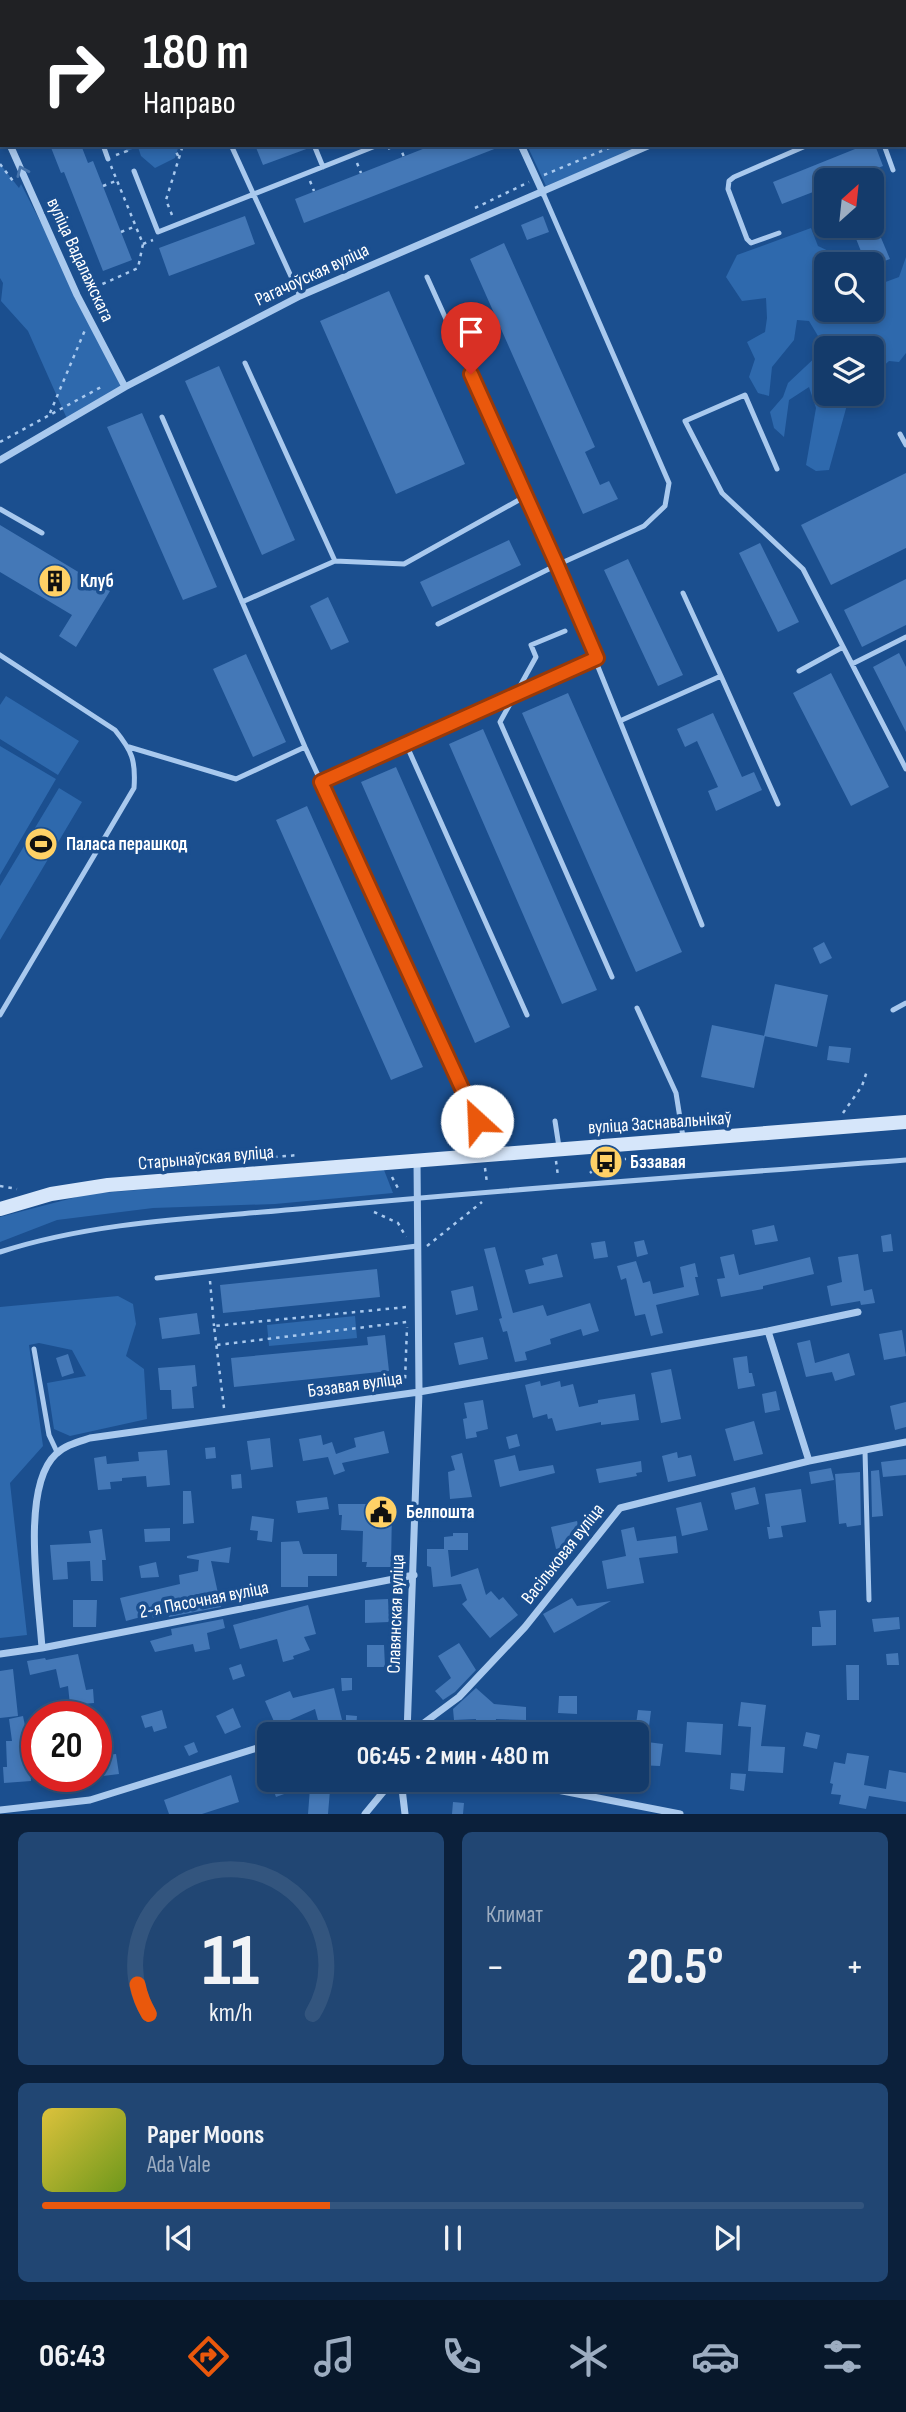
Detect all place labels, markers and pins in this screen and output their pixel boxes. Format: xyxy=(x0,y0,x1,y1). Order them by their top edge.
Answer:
pin xyxy=(441,302,501,374)
building icon: Клуб xyxy=(36,562,74,600)
place label: Клуб xyxy=(80,570,114,593)
sports icon: Паласа перашкод xyxy=(22,825,60,863)
place label: Паласа перашкод xyxy=(66,833,188,856)
bus stop icon: Бэзавая xyxy=(587,1143,625,1181)
place label: Бэзавая xyxy=(630,1151,686,1174)
public building icon: Белпошта xyxy=(362,1493,400,1531)
place label: Белпошта xyxy=(406,1501,475,1524)

